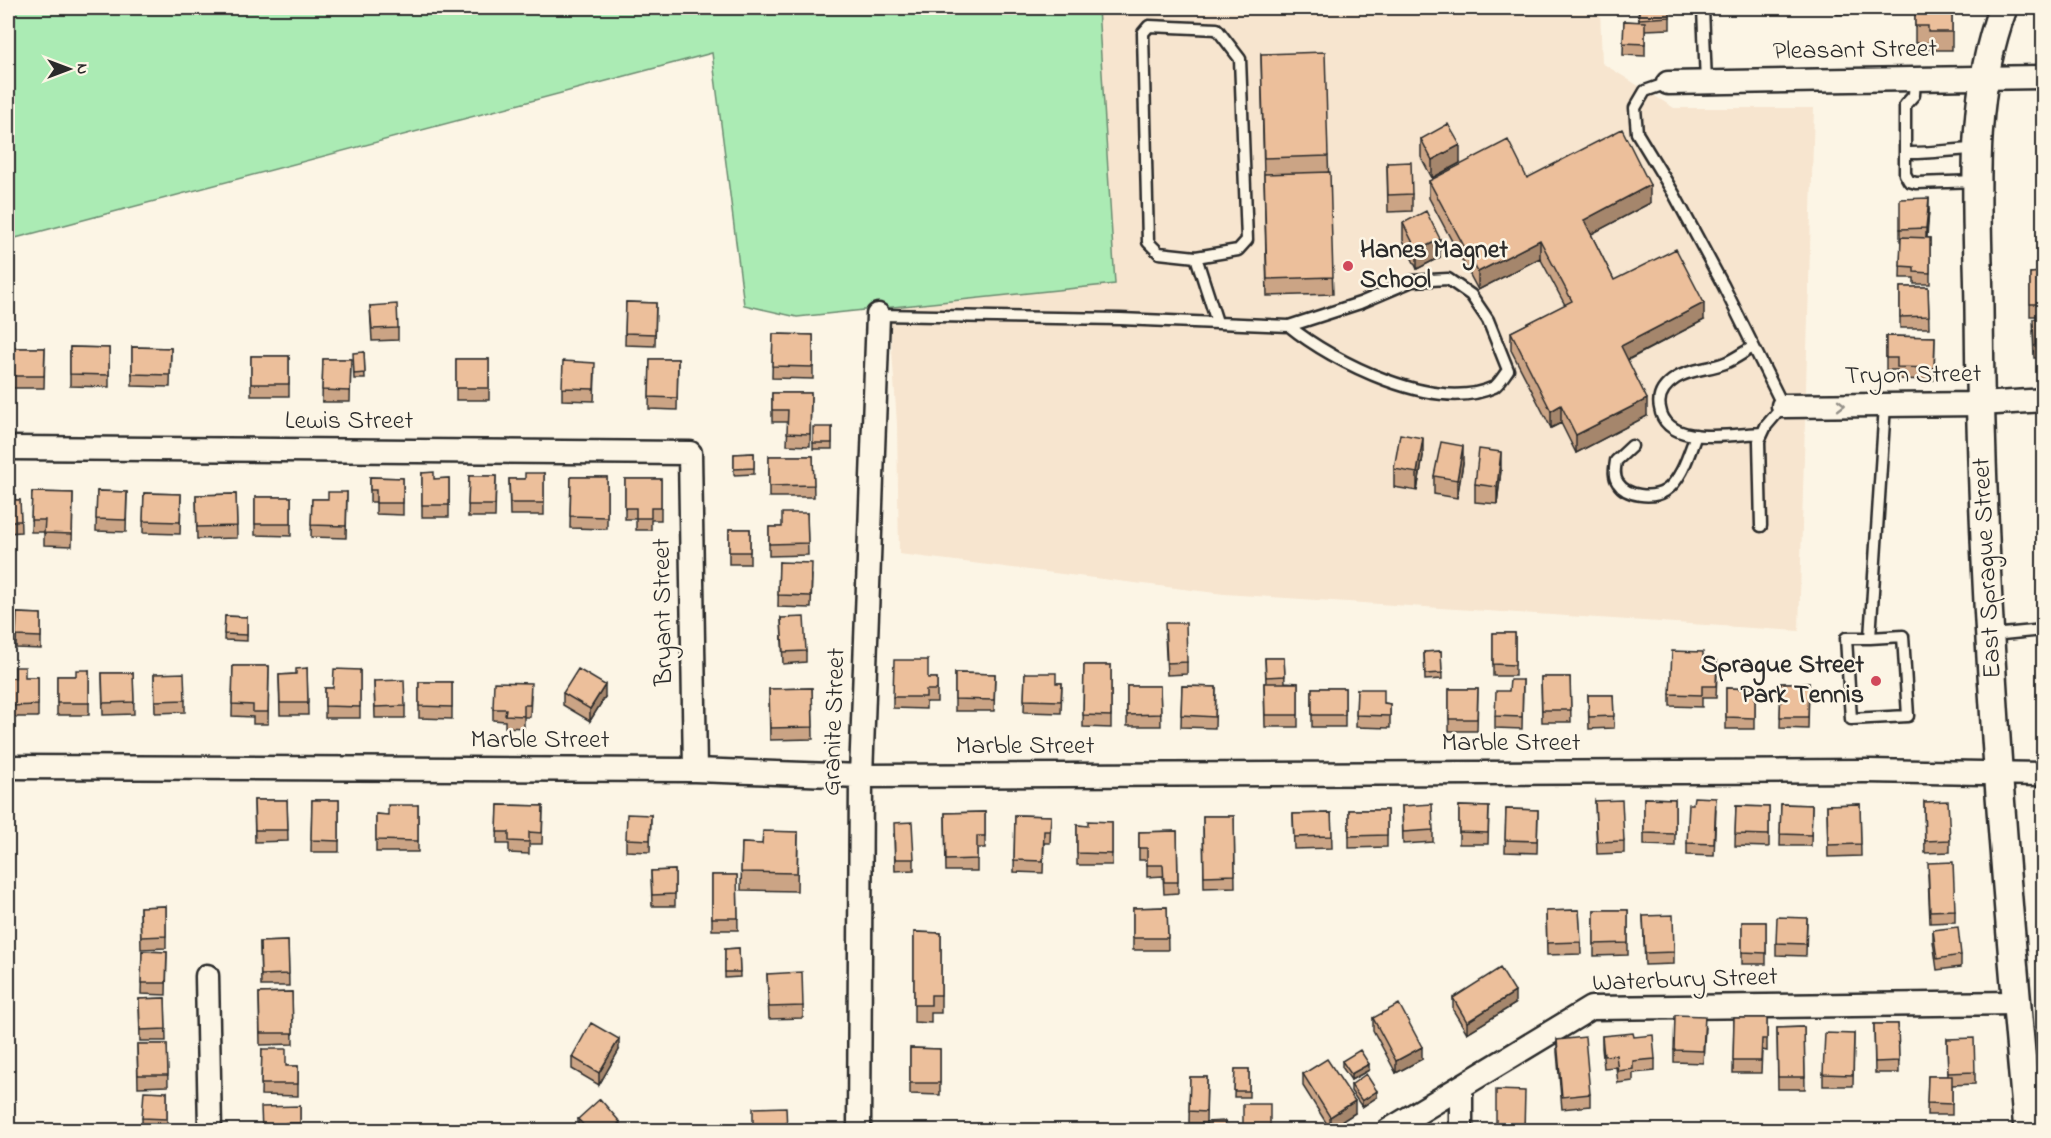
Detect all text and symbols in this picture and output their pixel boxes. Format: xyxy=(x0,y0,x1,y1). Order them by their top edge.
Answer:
street label: Pleasant Street xyxy=(1772,31,1938,71)
north arrow xyxy=(39,39,99,99)
text: N xyxy=(70,64,94,75)
place label: Hanes Magnet School xyxy=(1360,232,1508,300)
marker: Hanes Magnet School xyxy=(1341,259,1355,273)
street label: Tryon Street xyxy=(1844,356,1982,396)
one-way arrow xyxy=(1837,399,1846,411)
street label: Lewis Street xyxy=(285,403,413,441)
street label: East Sprague Street xyxy=(1963,456,2013,680)
street label: Bryant Street xyxy=(644,538,684,687)
street label: Granite Street xyxy=(813,647,857,797)
place label: Sprague Street Park Tennis xyxy=(1701,647,1864,715)
marker: Sprague Street Park Tennis xyxy=(1869,674,1883,688)
street label: Marble Street xyxy=(471,722,610,760)
street label: Marble Street xyxy=(1442,725,1581,763)
street label: Marble Street xyxy=(956,728,1095,766)
street label: Waterbury Street xyxy=(1592,959,1779,1003)

